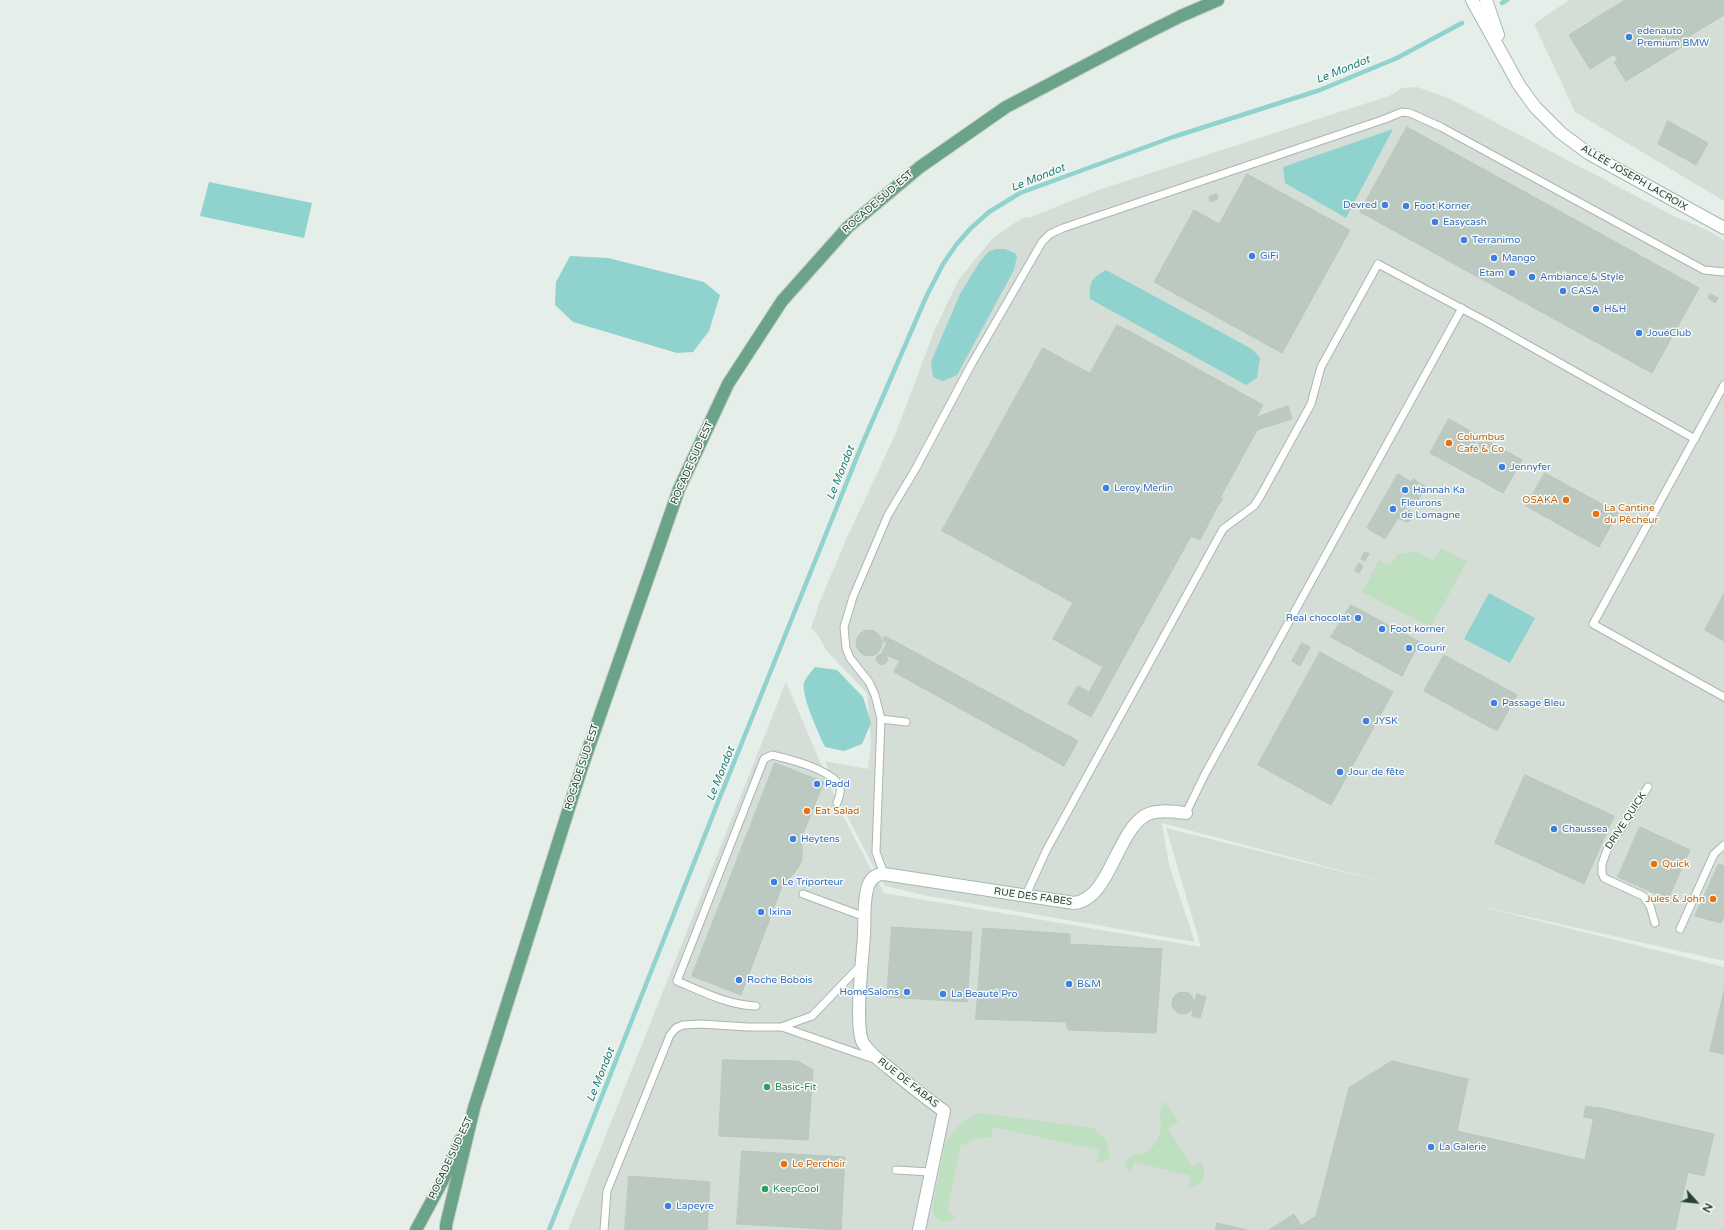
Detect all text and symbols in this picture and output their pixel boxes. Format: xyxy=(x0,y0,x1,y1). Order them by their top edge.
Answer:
place label: edenauto Premium BMW xyxy=(1637,25,1709,48)
marker: edenauto Premium BMW xyxy=(1624,32,1634,42)
water label: Le Mondot xyxy=(1314,53,1372,87)
street label: ALLÉE JOSEPH LACROIX xyxy=(1579,143,1689,213)
water label: Le Mondot xyxy=(1009,161,1067,195)
street label: ROCADE SUD-EST xyxy=(840,168,916,236)
place label: Devred xyxy=(1343,199,1377,211)
marker: Devred xyxy=(1380,200,1390,210)
place label: Foot Korner xyxy=(1414,200,1470,212)
marker: Foot Korner xyxy=(1401,201,1411,211)
place label: Easycash xyxy=(1443,216,1487,228)
marker: Easycash xyxy=(1430,217,1440,227)
place label: Terranimo xyxy=(1472,234,1520,246)
marker: Terranimo xyxy=(1459,235,1469,245)
place label: GiFi xyxy=(1260,250,1278,262)
marker: GiFi xyxy=(1247,251,1257,261)
place label: Mango xyxy=(1502,252,1536,264)
marker: Mango xyxy=(1489,253,1499,263)
place label: Etam xyxy=(1479,267,1504,279)
marker: Etam xyxy=(1507,268,1517,278)
place label: Ambiance & Style xyxy=(1540,271,1624,283)
marker: Ambiance & Style xyxy=(1527,272,1537,282)
place label: CASA xyxy=(1571,285,1599,297)
marker: CASA xyxy=(1558,286,1568,296)
place label: H&H xyxy=(1604,303,1626,315)
marker: H&H xyxy=(1591,304,1601,314)
place label: JouéClub xyxy=(1647,327,1691,339)
marker: JouéClub xyxy=(1634,328,1644,338)
street label: ROCADE SUD-EST xyxy=(668,420,716,506)
place label: Columbus Café & Co xyxy=(1457,431,1505,454)
marker: Columbus Café & Co xyxy=(1444,438,1454,448)
water label: Le Mondot xyxy=(824,444,858,502)
place label: Jennyfer xyxy=(1510,461,1551,473)
marker: Jennyfer xyxy=(1497,462,1507,472)
place label: Leroy Merlin xyxy=(1114,482,1173,494)
marker: Leroy Merlin xyxy=(1101,483,1111,493)
place label: Hannah Ka xyxy=(1413,484,1465,496)
marker: Hannah Ka xyxy=(1400,485,1410,495)
place label: OSAKA xyxy=(1522,494,1558,506)
marker: OSAKA xyxy=(1561,495,1571,505)
place label: Fleurons de Lomagne xyxy=(1401,497,1460,520)
place label: La Cantine du Pêcheur xyxy=(1604,502,1658,526)
marker: Fleurons de Lomagne xyxy=(1388,504,1398,514)
marker: La Cantine du Pêcheur xyxy=(1591,509,1601,519)
place label: Real chocolat xyxy=(1286,612,1350,624)
marker: Real chocolat xyxy=(1353,613,1363,623)
place label: Foot korner xyxy=(1390,623,1445,635)
marker: Foot korner xyxy=(1377,624,1387,634)
place label: Courir xyxy=(1417,642,1446,654)
marker: Courir xyxy=(1404,643,1414,653)
place label: Passage Bleu xyxy=(1502,697,1565,709)
marker: Passage Bleu xyxy=(1489,698,1499,708)
place label: JYSK xyxy=(1374,715,1398,727)
marker: JYSK xyxy=(1361,716,1371,726)
street label: ROCADE SUD-EST xyxy=(562,722,602,812)
water label: Le Mondot xyxy=(704,745,738,803)
place label: Jour de fête xyxy=(1348,766,1404,778)
marker: Jour de fête xyxy=(1335,767,1345,777)
place label: Padd xyxy=(825,778,850,790)
marker: Padd xyxy=(812,779,822,789)
street label: DRIVE QUICK xyxy=(1603,790,1649,852)
place label: Eat Salad xyxy=(815,805,859,817)
marker: Eat Salad xyxy=(802,806,812,816)
place label: Chaussea xyxy=(1562,823,1608,835)
marker: Chaussea xyxy=(1549,824,1559,834)
place label: Heytens xyxy=(801,833,840,845)
marker: Heytens xyxy=(788,834,798,844)
place label: Quick xyxy=(1662,858,1689,870)
marker: Quick xyxy=(1649,859,1659,869)
place label: Le Triporteur xyxy=(782,876,843,888)
marker: Le Triporteur xyxy=(769,877,779,887)
street label: RUE DES FABES xyxy=(993,886,1073,908)
place label: Jules & John xyxy=(1646,893,1705,905)
marker: Jules & John xyxy=(1708,894,1718,904)
place label: Ixina xyxy=(769,906,791,918)
marker: Ixina xyxy=(756,907,766,917)
place label: Roche Bobois xyxy=(747,974,813,986)
marker: Roche Bobois xyxy=(734,975,744,985)
place label: B&M xyxy=(1077,978,1101,990)
marker: B&M xyxy=(1064,979,1074,989)
place label: HomeSalons xyxy=(840,986,899,998)
marker: HomeSalons xyxy=(902,987,912,997)
place label: La Beauté Pro xyxy=(951,988,1018,1000)
marker: La Beauté Pro xyxy=(938,989,948,999)
water label: Le Mondot xyxy=(584,1046,618,1104)
street label: RUE DE FABAS xyxy=(875,1056,941,1110)
place label: Basic-Fit xyxy=(775,1081,816,1093)
marker: Basic-Fit xyxy=(762,1082,772,1092)
street label: ROCADE SUD-EST xyxy=(427,1115,475,1201)
place label: La Galerie xyxy=(1439,1141,1486,1153)
marker: La Galerie xyxy=(1426,1142,1436,1152)
place label: Le Perchoir xyxy=(792,1158,846,1170)
marker: Le Perchoir xyxy=(779,1159,789,1169)
north arrow xyxy=(1676,1182,1716,1222)
place label: KeepCool xyxy=(773,1183,819,1195)
marker: KeepCool xyxy=(760,1184,770,1194)
place label: Lapeyre xyxy=(676,1200,714,1212)
marker: Lapeyre xyxy=(663,1201,673,1211)
text: N xyxy=(1699,1201,1715,1215)

